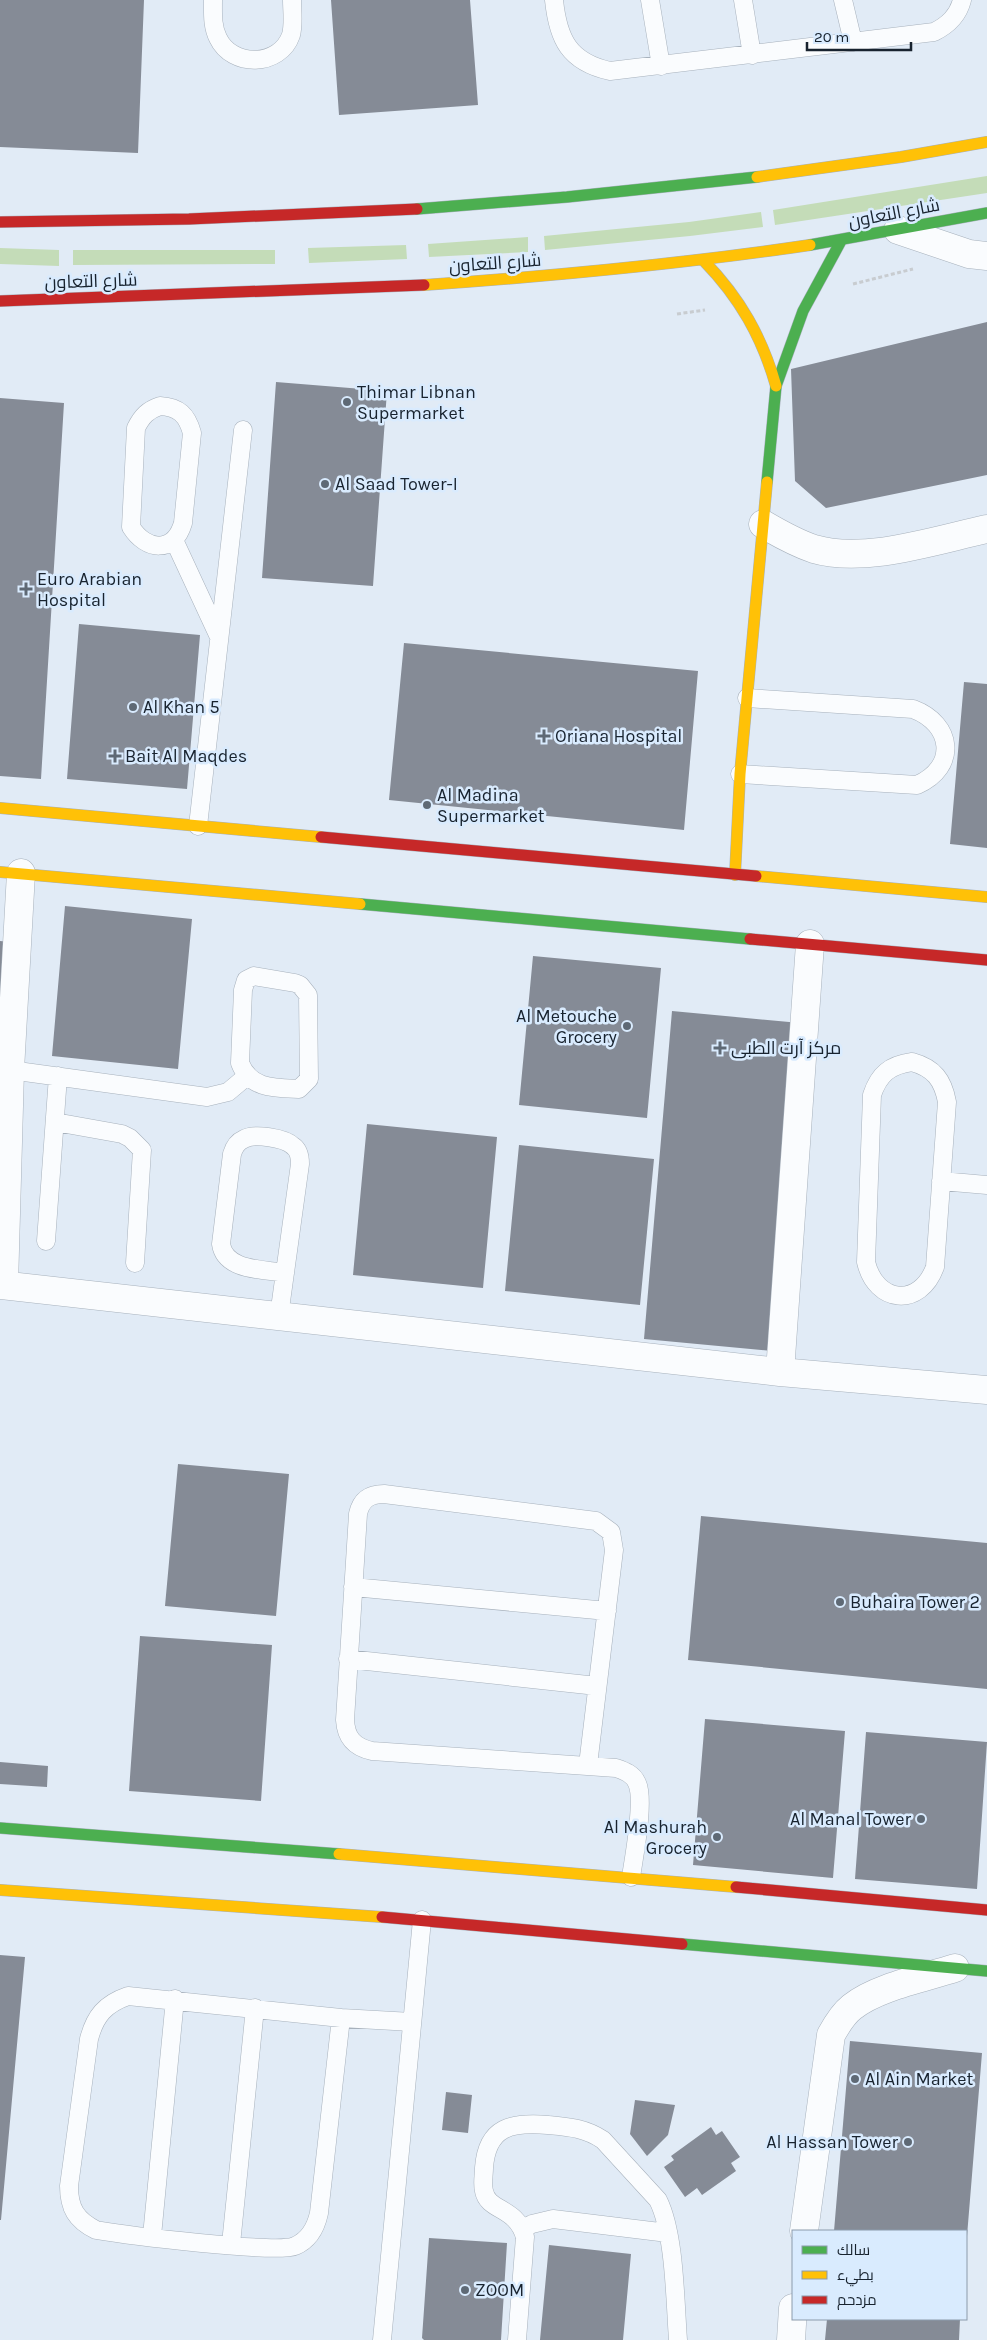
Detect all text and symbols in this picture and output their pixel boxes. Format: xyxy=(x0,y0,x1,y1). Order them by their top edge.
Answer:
scale bar xyxy=(807,20,911,52)
text: 20 m xyxy=(814,28,849,46)
street label: شارع التعاون xyxy=(846,193,942,234)
street label: شارع التعاون xyxy=(448,249,542,278)
street label: شارع التعاون xyxy=(44,268,138,295)
place label: Thimar Libnan Supermarket xyxy=(357,381,476,424)
marker: Thimar Libnan Supermarket xyxy=(341,396,353,408)
place label: Al Saad Tower-I xyxy=(335,473,458,495)
marker: Al Saad Tower-I xyxy=(319,478,331,490)
place label: Euro Arabian Hospital xyxy=(37,568,142,611)
marker: Euro Arabian Hospital xyxy=(19,582,33,596)
place label: Al Khan 5 xyxy=(143,696,220,718)
marker: Al Khan 5 xyxy=(127,701,139,713)
place label: Oriana Hospital xyxy=(555,725,682,747)
marker: Oriana Hospital xyxy=(537,729,551,743)
place label: Bait Al Maqdes xyxy=(125,745,247,767)
marker: Bait Al Maqdes xyxy=(109,750,121,762)
place label: Al Madina Supermarket xyxy=(437,784,545,827)
marker: Al Madina Supermarket xyxy=(421,799,433,811)
place label: Al Metouche Grocery xyxy=(516,1005,618,1048)
marker: Al Metouche Grocery xyxy=(621,1020,633,1032)
place label: مرکز آرت الطبی xyxy=(731,1037,841,1059)
marker: مرکز آرت الطبی xyxy=(713,1041,727,1055)
place label: Buhaira Tower 2 xyxy=(850,1591,980,1613)
marker: Buhaira Tower 2 xyxy=(834,1596,846,1608)
place label: Al Manal Tower xyxy=(790,1808,911,1830)
marker: Al Manal Tower xyxy=(915,1813,927,1825)
place label: Al Mashurah Grocery xyxy=(604,1816,708,1859)
marker: Al Mashurah Grocery xyxy=(711,1831,723,1843)
place label: Al Ain Market xyxy=(865,2068,974,2090)
marker: Al Ain Market xyxy=(849,2073,861,2085)
place label: Al Hassan Tower xyxy=(766,2131,898,2153)
marker: Al Hassan Tower xyxy=(902,2136,914,2148)
legend xyxy=(792,2230,967,2320)
text: سالك xyxy=(837,2241,870,2259)
text: بطيء xyxy=(837,2266,874,2287)
place label: ZOOM xyxy=(475,2279,524,2301)
marker: ZOOM xyxy=(459,2284,471,2296)
text: مزدحم xyxy=(837,2291,877,2310)

